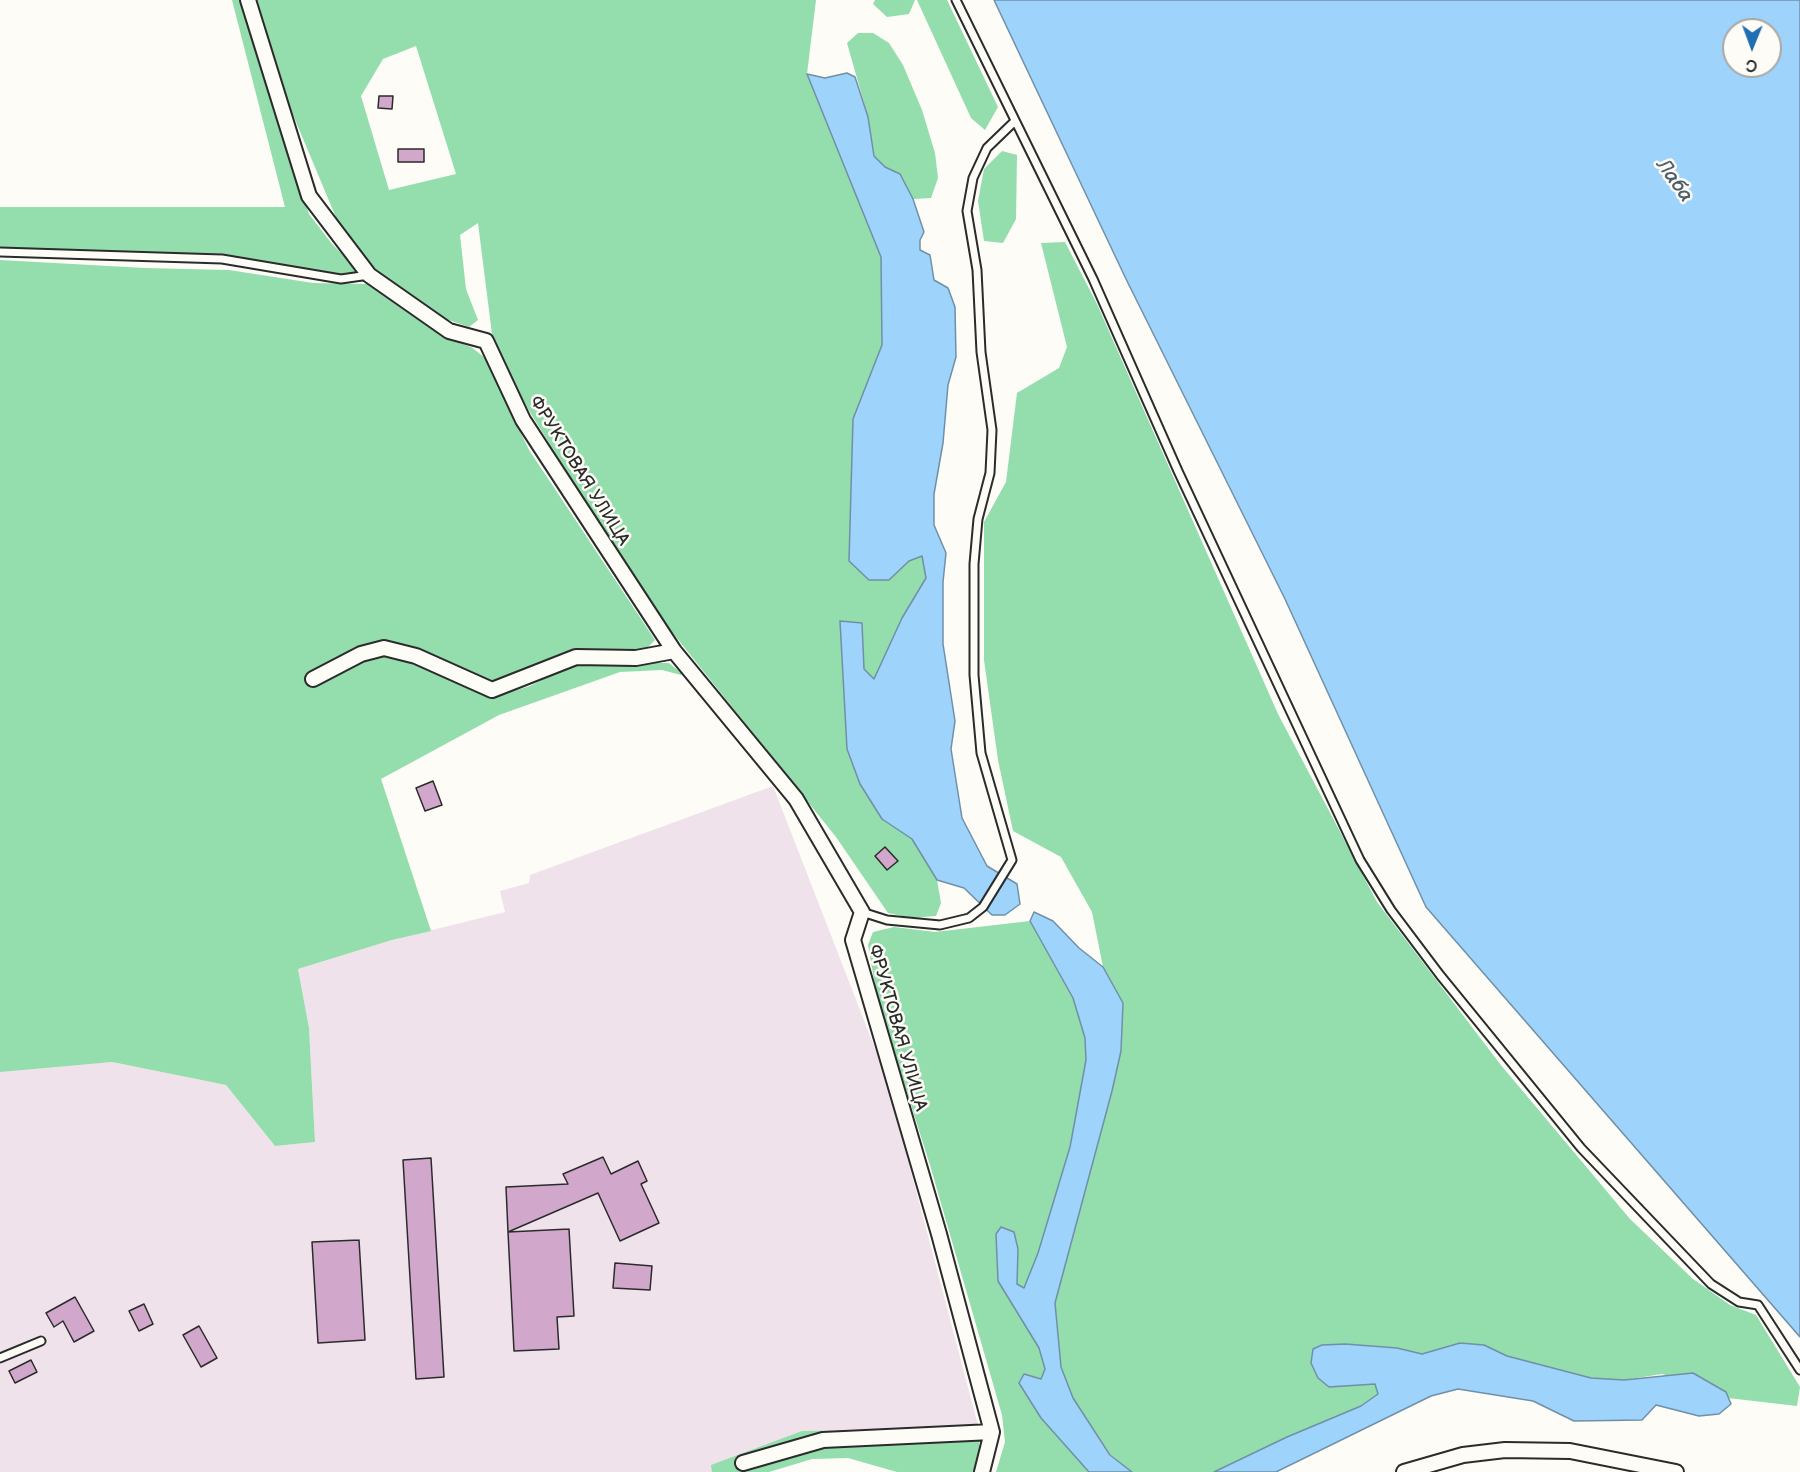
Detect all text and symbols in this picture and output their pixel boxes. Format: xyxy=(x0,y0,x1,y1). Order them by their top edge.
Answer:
north arrow xyxy=(1722,18,1782,78)
text: С xyxy=(1746,55,1757,74)
water label: Лаба xyxy=(1651,155,1697,207)
street label: ФРУКТОВАЯ УЛИЦА xyxy=(524,392,634,550)
street label: ФРУКТОВАЯ УЛИЦА xyxy=(863,942,931,1114)

